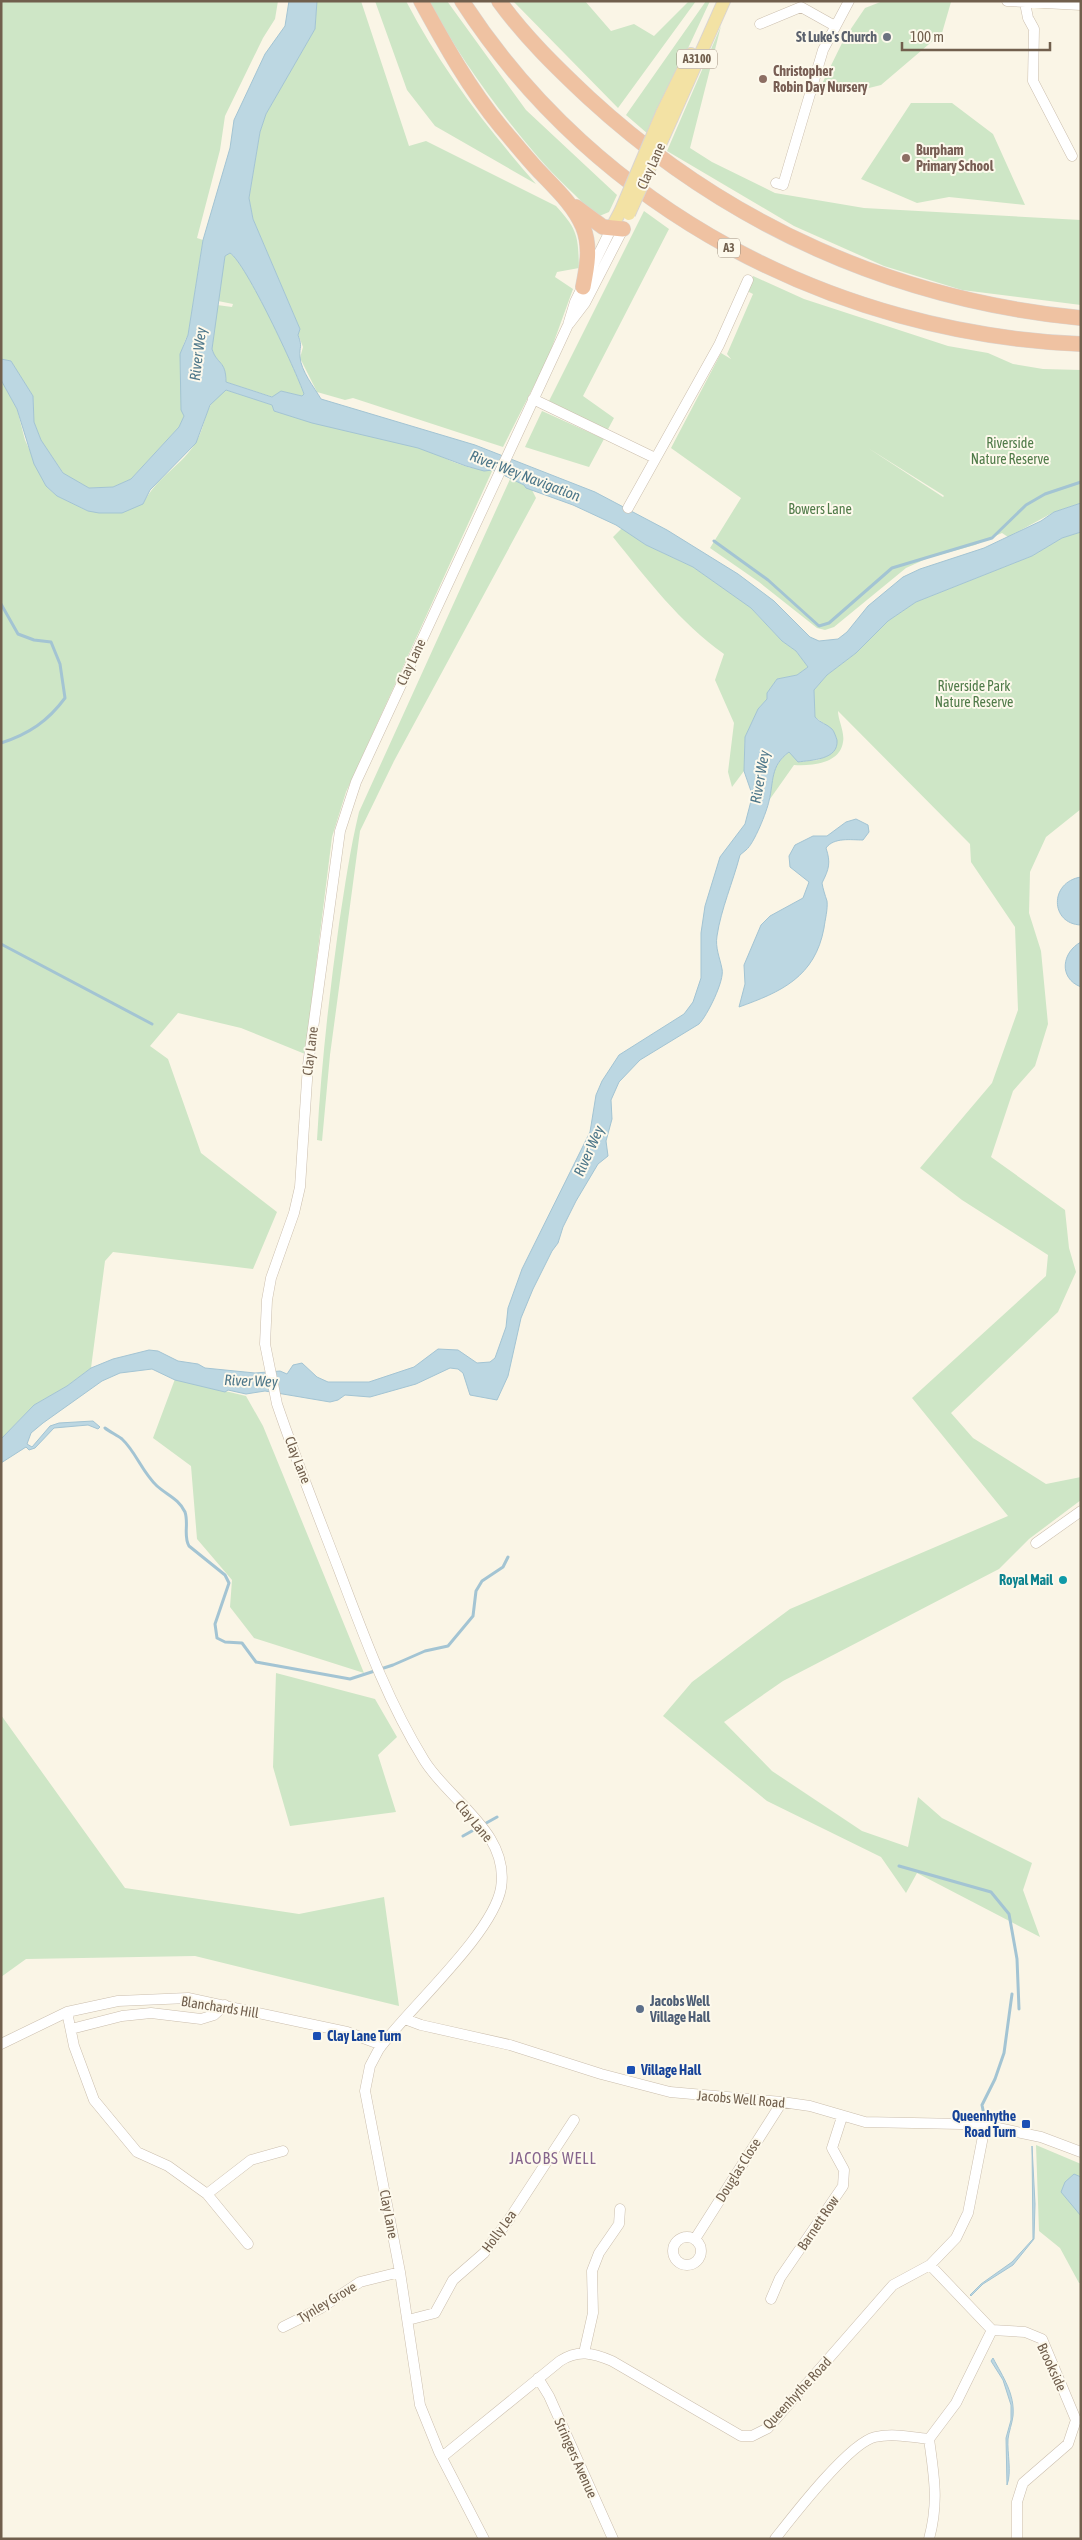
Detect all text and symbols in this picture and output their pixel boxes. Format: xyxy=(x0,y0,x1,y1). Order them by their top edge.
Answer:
scale bar xyxy=(902,20,1050,52)
text: 100 m xyxy=(910,28,944,45)
place label: St Luke's Church xyxy=(796,29,877,45)
marker: St Luke's Church xyxy=(881,31,893,43)
road number: A3100 xyxy=(677,50,717,68)
place label: Christopher Robin Day Nursery xyxy=(773,63,868,95)
marker: Christopher Robin Day Nursery xyxy=(757,73,769,85)
street label: Clay Lane xyxy=(634,140,668,192)
place label: Burpham Primary School xyxy=(916,142,994,174)
marker: Burpham Primary School xyxy=(900,152,912,164)
road number: A3 xyxy=(718,238,740,258)
water label: River Wey xyxy=(186,326,209,382)
park label: Riverside Nature Reserve xyxy=(971,435,1049,467)
water label: River Wey Navigation xyxy=(468,447,583,504)
park label: Bowers Lane xyxy=(788,501,852,517)
street label: Clay Lane xyxy=(393,636,429,688)
park label: Riverside Park Nature Reserve xyxy=(935,678,1013,710)
water label: River Wey xyxy=(746,748,773,805)
street label: Clay Lane xyxy=(299,1026,321,1076)
water label: River Wey xyxy=(570,1122,608,1179)
water label: River Wey xyxy=(224,1371,279,1390)
street label: Clay Lane xyxy=(282,1434,314,1486)
place label: Royal Mail xyxy=(999,1572,1053,1588)
marker: Royal Mail xyxy=(1057,1574,1069,1586)
street label: Clay Lane xyxy=(452,1797,496,1845)
street label: Blanchards Hill xyxy=(180,1993,260,2021)
place label: Jacobs Well Village Hall xyxy=(649,1993,710,2025)
marker: Jacobs Well Village Hall xyxy=(634,2003,646,2015)
place label: Clay Lane Turn xyxy=(327,2028,402,2044)
marker: Clay Lane Turn xyxy=(311,2030,323,2042)
place label: Village Hall xyxy=(640,2062,701,2078)
marker: Village Hall xyxy=(625,2064,637,2076)
street label: Jacobs Well Road xyxy=(696,2087,786,2111)
place label: Queenhythe Road Turn xyxy=(952,2108,1016,2140)
marker: Queenhythe Road Turn xyxy=(1020,2118,1032,2130)
street label: Douglas Close xyxy=(712,2135,764,2205)
district label: JACOBS WELL xyxy=(509,2149,597,2167)
street label: Clay Lane xyxy=(376,2188,402,2240)
street label: Barnett Row xyxy=(794,2192,842,2253)
street label: Holly Lea xyxy=(478,2207,520,2255)
street label: Tynley Grove xyxy=(295,2278,359,2326)
street label: Brookside xyxy=(1034,2340,1070,2394)
street label: Queenhythe Road xyxy=(760,2354,834,2432)
street label: Stringers Avenue xyxy=(551,2416,601,2500)

